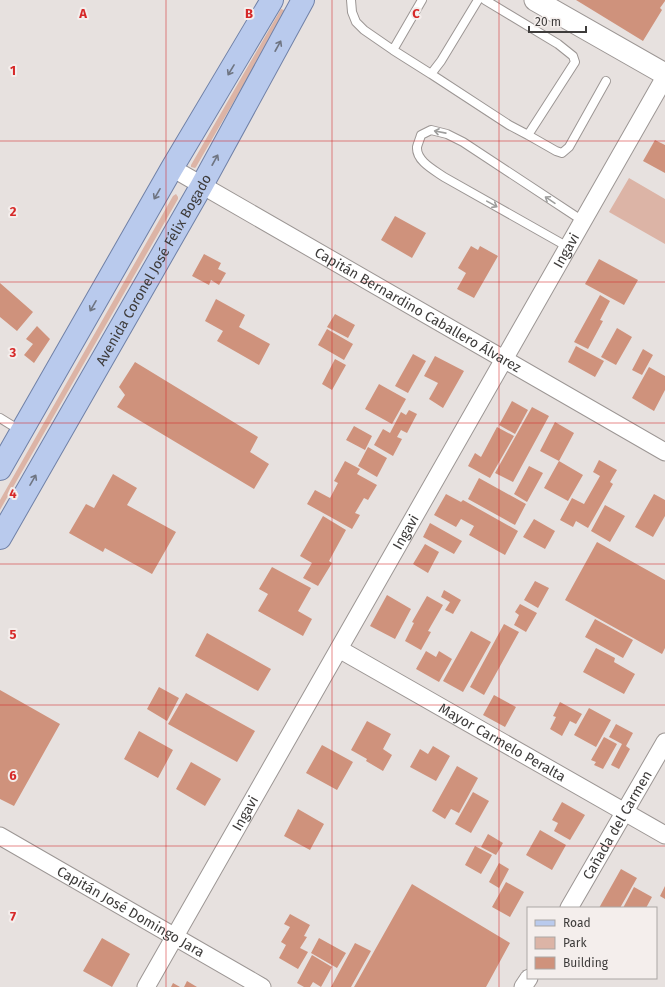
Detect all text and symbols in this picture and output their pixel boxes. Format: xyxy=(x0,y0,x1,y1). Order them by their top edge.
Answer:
text: A xyxy=(78,6,87,21)
text: B xyxy=(245,6,253,21)
text: C xyxy=(412,6,420,21)
scale bar xyxy=(529,8,586,34)
text: 20 m xyxy=(535,15,561,29)
one-way arrow xyxy=(275,41,282,53)
text: 1 xyxy=(10,63,16,78)
one-way arrow xyxy=(226,64,234,76)
one-way arrow xyxy=(434,128,447,136)
one-way arrow xyxy=(212,155,220,167)
street label: Avenida Coronel José Félix Bogado xyxy=(92,171,215,369)
one-way arrow xyxy=(153,187,161,199)
one-way arrow xyxy=(544,196,556,204)
one-way arrow xyxy=(486,200,498,208)
text: 2 xyxy=(10,204,17,219)
street label: Ingavi xyxy=(549,230,583,271)
street label: Capitán Bernardino Caballero Álvarez xyxy=(312,244,524,376)
one-way arrow xyxy=(88,300,96,312)
text: 3 xyxy=(9,345,17,360)
one-way arrow xyxy=(30,474,38,486)
text: 4 xyxy=(9,486,17,501)
street label: Ingavi xyxy=(389,511,422,552)
text: 5 xyxy=(10,627,17,642)
street label: Mayor Carmelo Peralta xyxy=(436,699,569,785)
street label: Cañada del Carmen xyxy=(579,767,655,883)
text: 6 xyxy=(9,768,17,783)
street label: Ingavi xyxy=(228,793,262,834)
street label: Capitán José Domingo Jara xyxy=(54,862,208,961)
legend xyxy=(527,907,657,979)
text: 7 xyxy=(10,909,16,924)
text: Road xyxy=(563,916,591,930)
text: Park xyxy=(563,936,587,950)
text: Building xyxy=(563,956,609,970)

